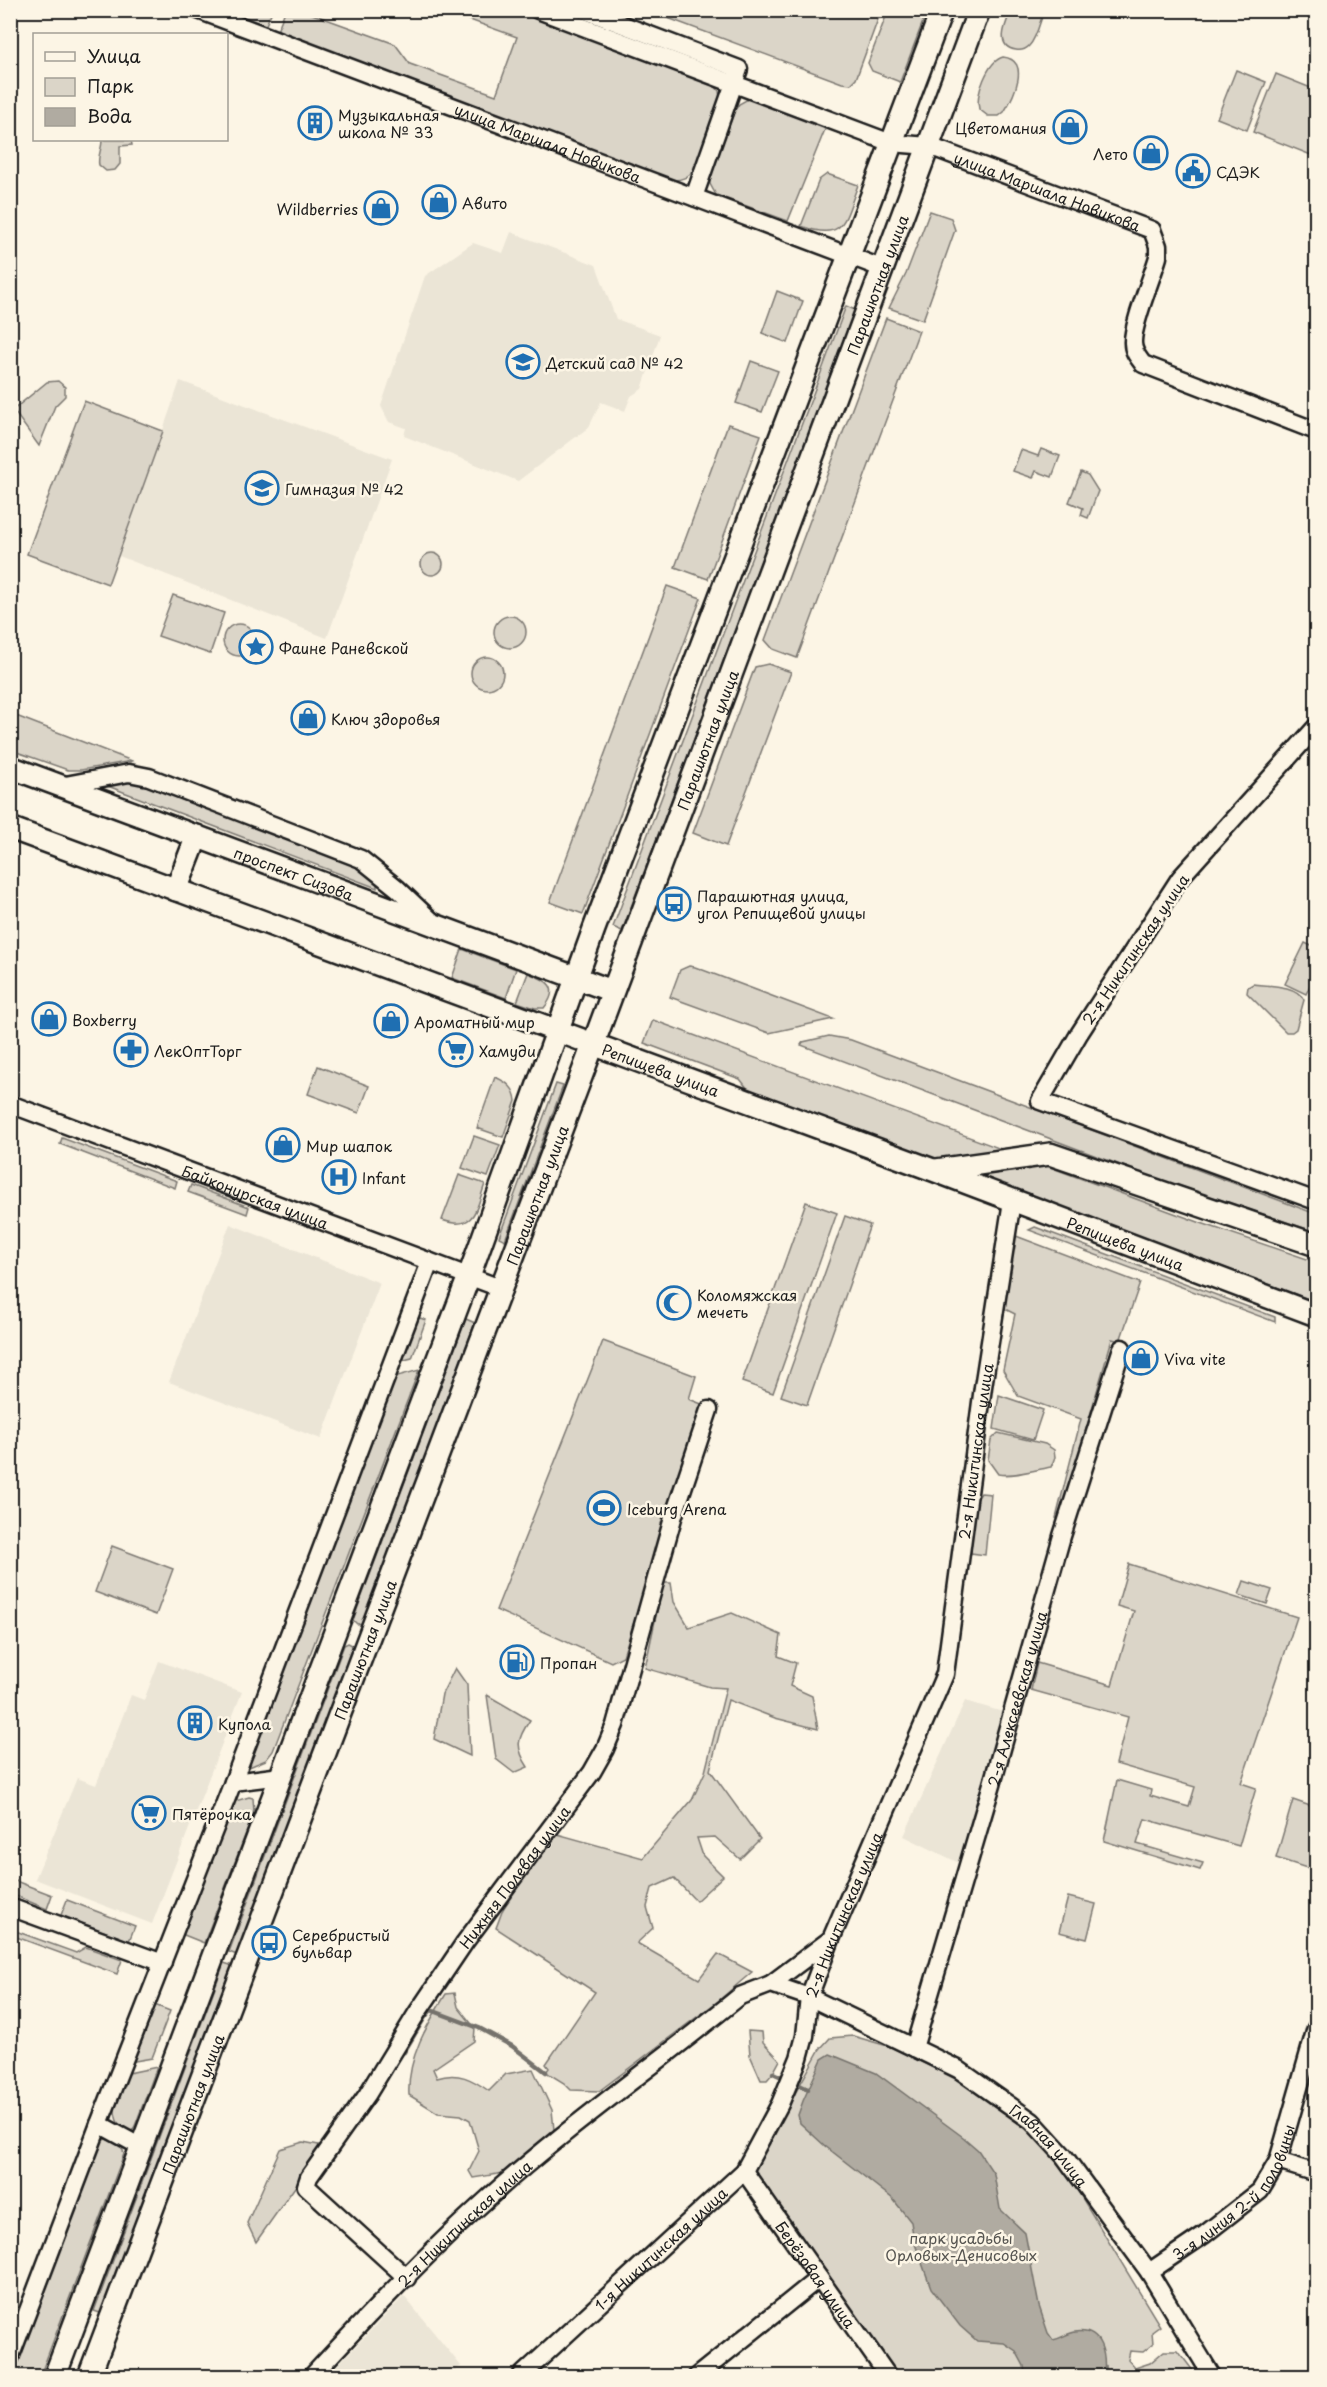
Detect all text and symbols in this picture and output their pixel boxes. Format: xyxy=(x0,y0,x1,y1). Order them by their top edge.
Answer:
legend xyxy=(33,33,228,141)
text: Улица xyxy=(87,42,141,69)
text: Парк xyxy=(87,72,134,99)
street label: улица Маршала Новикова xyxy=(451,96,645,188)
text: Вода xyxy=(87,102,132,129)
place label: Музыкальная школа № 33 xyxy=(338,103,440,143)
building icon: Музыкальная школа № 33 xyxy=(297,105,333,141)
shop icon: Цветомания xyxy=(1052,109,1088,145)
place label: Цветомания xyxy=(955,116,1047,139)
shop icon: Лето xyxy=(1133,135,1169,171)
place label: Лето xyxy=(1093,142,1128,165)
street label: улица Маршала Новикова xyxy=(951,145,1145,236)
public building icon: СДЭК xyxy=(1175,153,1211,189)
place label: СДЭК xyxy=(1216,160,1260,183)
shop icon: Авито xyxy=(421,184,457,220)
shop icon: Wildberries xyxy=(363,190,399,226)
place label: Авито xyxy=(462,191,507,214)
place label: Wildberries xyxy=(277,197,358,220)
street label: Парашютная улица xyxy=(840,211,913,358)
school or university icon: Детский сад № 42 xyxy=(505,344,541,380)
place label: Детский сад № 42 xyxy=(545,351,684,374)
school or university icon: Гимназия № 42 xyxy=(244,470,280,506)
place label: Гимназия № 42 xyxy=(285,477,404,500)
place icon: Фаине Раневской xyxy=(238,629,274,665)
place label: Фаине Раневской xyxy=(279,636,409,659)
street label: Парашютная улица xyxy=(670,666,744,813)
shop icon: Ключ здоровья xyxy=(290,700,326,736)
place label: Ключ здоровья xyxy=(331,707,441,730)
street label: проспект Сизова xyxy=(231,840,358,906)
street label: 2-я Никитинская улица xyxy=(1076,869,1194,1029)
place label: Парашютная улица, угол Репищевой улицы xyxy=(697,884,866,924)
bus stop icon: Парашютная улица, угол Репищевой улицы xyxy=(656,886,692,922)
shop icon: Boxberry xyxy=(31,1001,67,1037)
shop icon: Ароматный мир xyxy=(373,1003,409,1039)
place label: Boxberry xyxy=(72,1008,137,1031)
place label: Ароматный мир xyxy=(414,1010,535,1033)
pharmacy icon: ЛекОптТорг xyxy=(113,1032,149,1068)
supermarket icon: Хамуди xyxy=(438,1032,474,1068)
street label: Репищева улица xyxy=(599,1037,723,1102)
place label: ЛекОптТорг xyxy=(154,1039,242,1062)
place label: Хамуди xyxy=(479,1039,536,1062)
street label: Парашютная улица xyxy=(499,1121,574,1268)
shop icon: Мир шапок xyxy=(265,1127,301,1163)
place label: Мир шапок xyxy=(306,1134,392,1157)
street label: Байконурская улица xyxy=(179,1158,332,1234)
hospital icon: Infant xyxy=(321,1159,357,1195)
place label: Infant xyxy=(362,1166,406,1189)
street label: Репищева улица xyxy=(1063,1210,1188,1276)
place label: Коломяжская мечеть xyxy=(697,1283,797,1323)
mosque icon: Коломяжская мечеть xyxy=(656,1285,692,1321)
shop icon: Viva vite xyxy=(1123,1340,1159,1376)
place label: Viva vite xyxy=(1164,1347,1226,1370)
street label: 2-я Никитинская улица xyxy=(951,1361,998,1541)
sports icon: Iceburg Arena xyxy=(586,1490,622,1526)
place label: Iceburg Arena xyxy=(627,1497,727,1520)
street label: Парашютная улица xyxy=(327,1576,401,1723)
street label: 2-я Алексеевская улица xyxy=(980,1608,1052,1789)
fuel station icon: Пропан xyxy=(499,1644,535,1680)
place label: Пропан xyxy=(540,1651,597,1674)
building icon: Купола xyxy=(177,1705,213,1741)
place label: Купола xyxy=(218,1712,272,1735)
supermarket icon: Пятёрочка xyxy=(131,1795,167,1831)
street label: Нижняя Полевая улица xyxy=(453,1800,575,1953)
place label: Пятёрочка xyxy=(172,1802,252,1825)
street label: 2-я Никитинская улица xyxy=(798,1828,888,2000)
place label: Серебристый бульвар xyxy=(292,1923,390,1963)
bus stop icon: Серебристый бульвар xyxy=(251,1925,287,1961)
street label: Парашютная улица xyxy=(155,2030,229,2177)
street label: Главная улица xyxy=(1006,2098,1095,2192)
street label: 3-я линия 2-й половины xyxy=(1167,2122,1299,2265)
street label: 2-я Никитинская улица xyxy=(391,2153,537,2291)
street label: 1-я Никитинская улица xyxy=(588,2181,732,2315)
street label: Берёзовая улица xyxy=(771,2216,862,2333)
park label: парк усадьбы Орловых-Денисовых xyxy=(885,2226,1037,2266)

